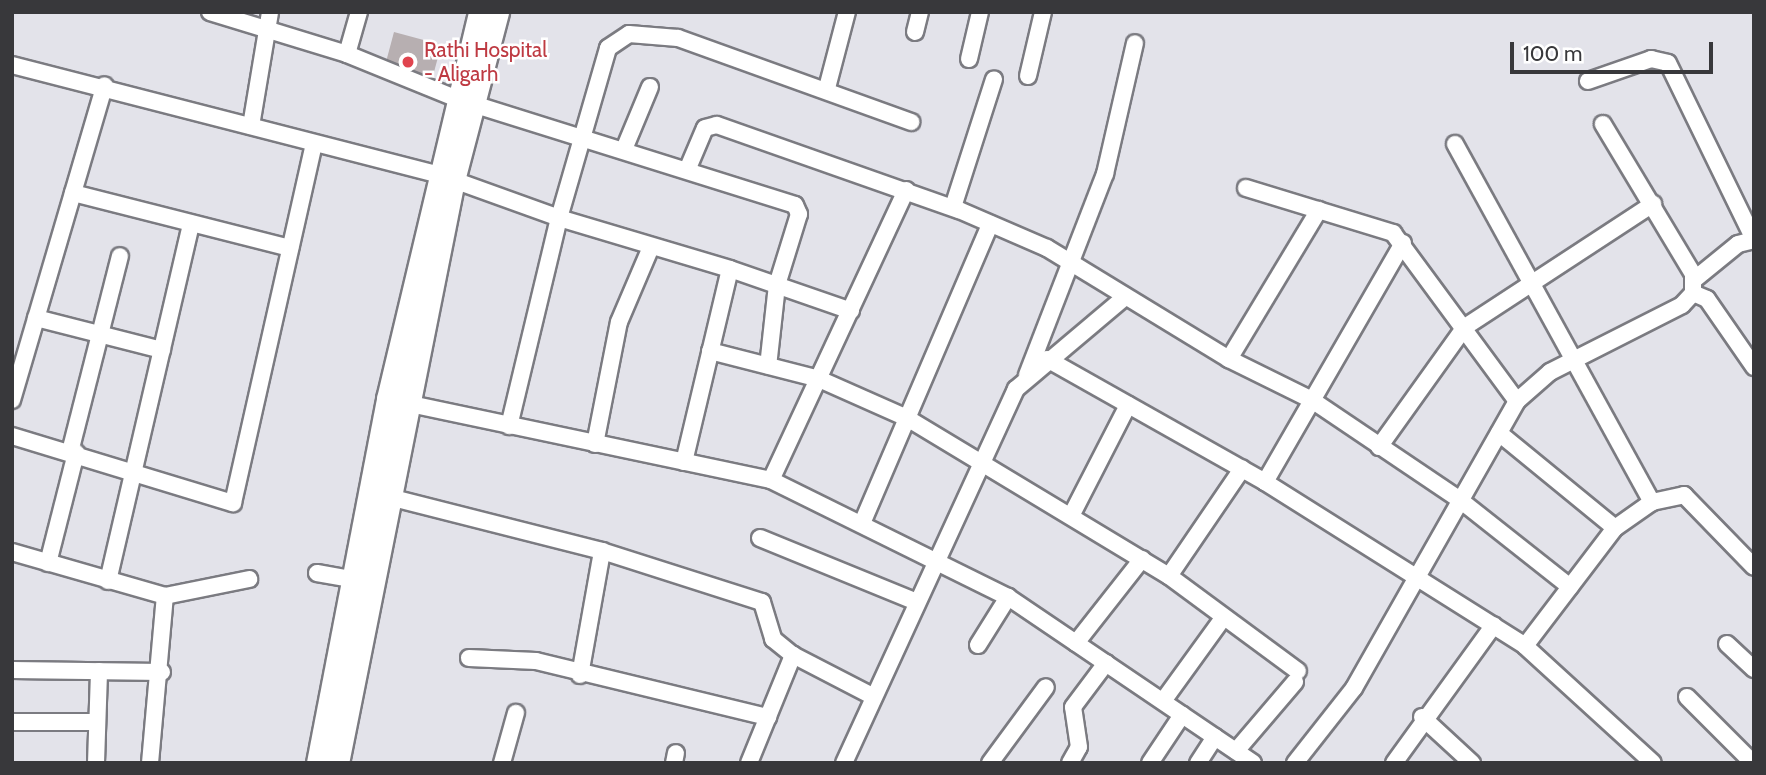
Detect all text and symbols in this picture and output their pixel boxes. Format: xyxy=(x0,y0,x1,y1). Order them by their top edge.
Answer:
scale bar xyxy=(1514,28,1717,72)
place label: Rathi Hospital - Aligarh xyxy=(424,37,547,87)
text: 100 m xyxy=(1523,41,1582,66)
marker: Rathi Hospital - Aligarh xyxy=(398,52,418,72)

